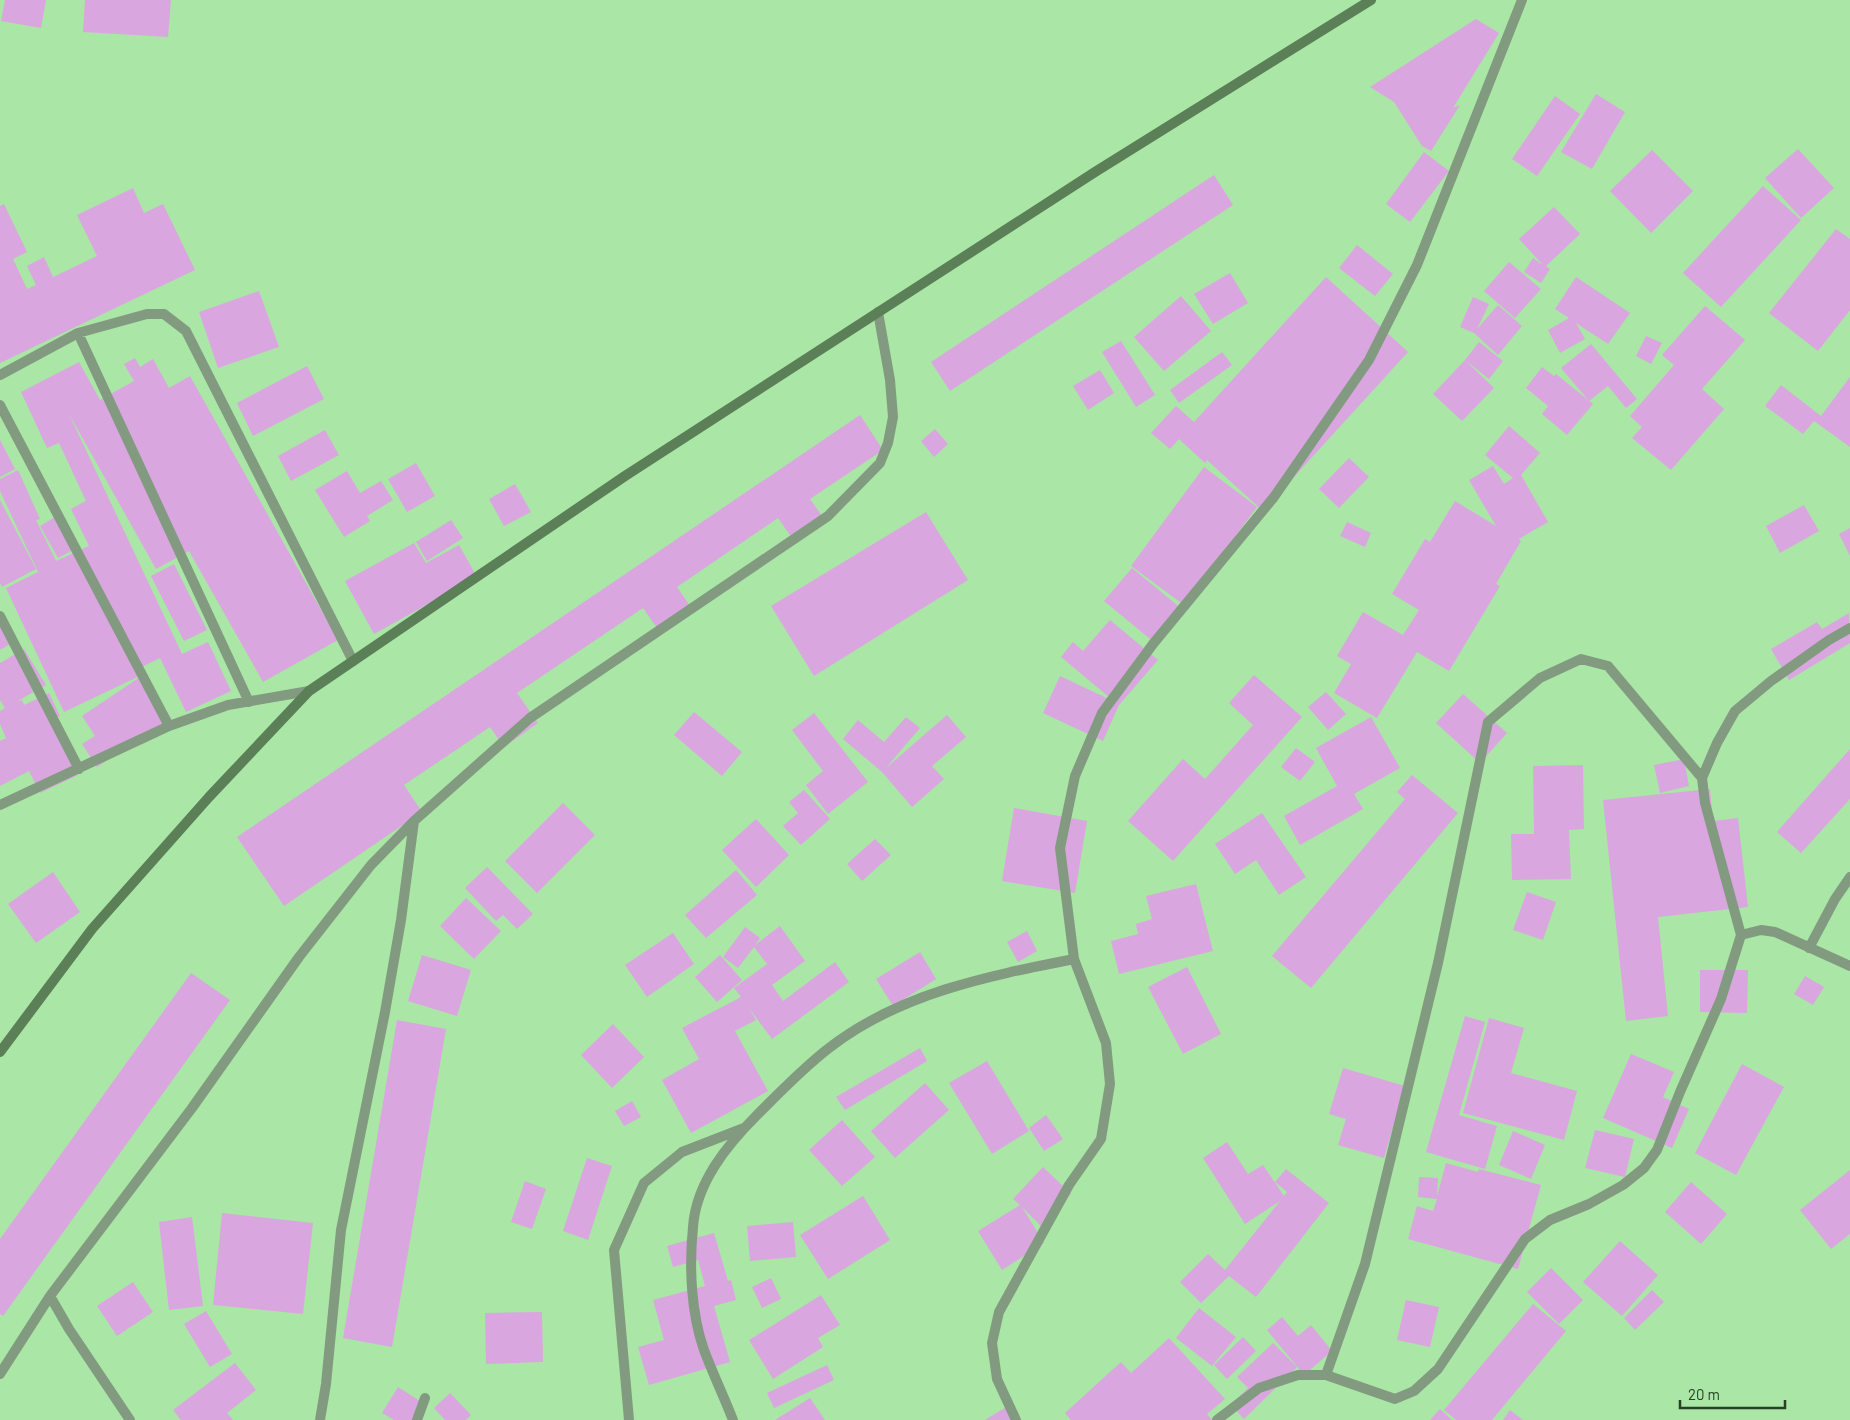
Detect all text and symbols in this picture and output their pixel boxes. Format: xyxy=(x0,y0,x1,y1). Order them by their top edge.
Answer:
scale bar xyxy=(1680,1378,1785,1410)
text: 20 m xyxy=(1688,1385,1720,1403)

